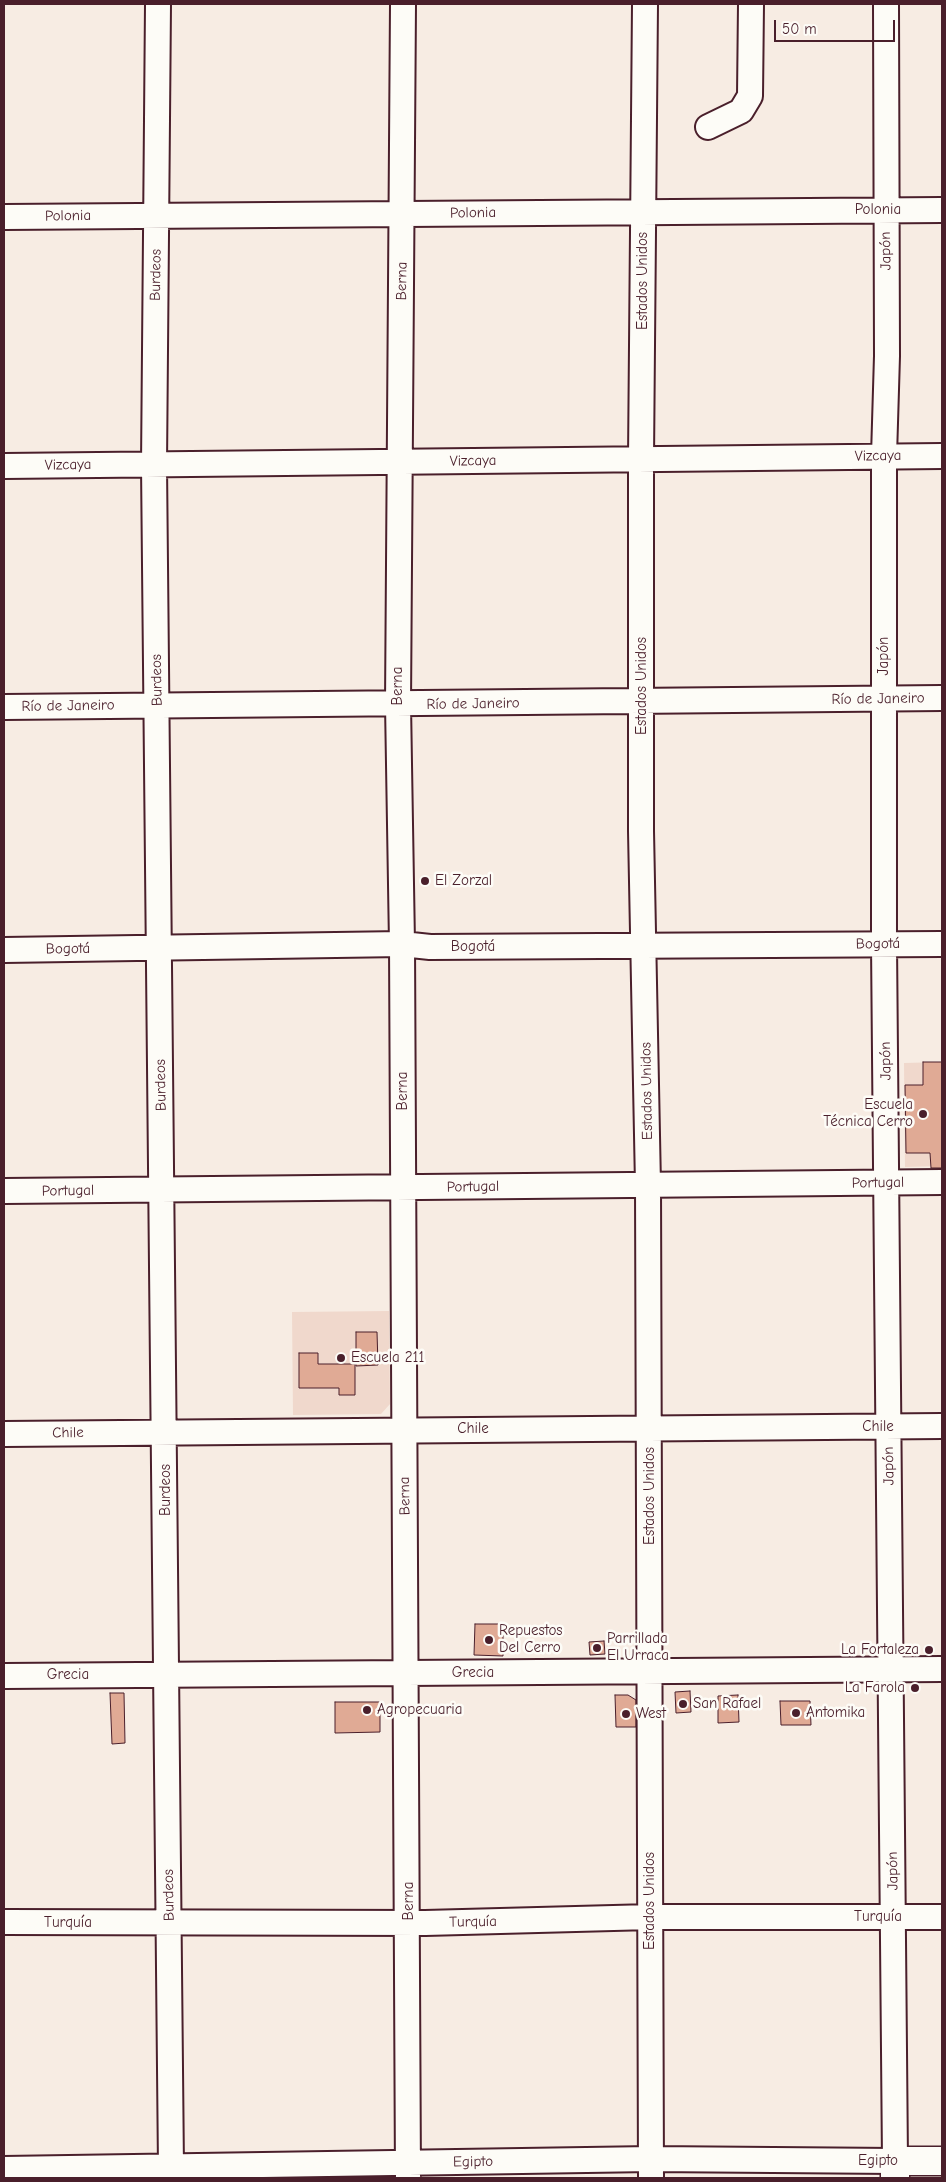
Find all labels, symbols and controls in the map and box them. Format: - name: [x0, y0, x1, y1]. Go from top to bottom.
- scale bar: [776, 10, 897, 42]
- text: 50 m: [782, 20, 817, 38]
- street label: Polonia: [855, 201, 901, 219]
- street label: Polonia: [450, 204, 496, 222]
- street label: Polonia: [45, 207, 91, 225]
- street label: Japón: [877, 231, 895, 271]
- street label: Estados Unidos: [634, 232, 652, 330]
- street label: Burdeos: [147, 249, 165, 301]
- street label: Berna: [393, 261, 411, 301]
- street label: Vizcaya: [854, 447, 902, 465]
- street label: Vizcaya: [449, 452, 497, 470]
- street label: Vizcaya: [44, 456, 92, 474]
- street label: Estados Unidos: [633, 637, 651, 735]
- street label: Japón: [875, 637, 893, 675]
- street label: Burdeos: [148, 654, 166, 706]
- street label: Berna: [389, 667, 407, 705]
- street label: Río de Janeiro: [831, 689, 925, 709]
- street label: Río de Janeiro: [426, 694, 520, 714]
- street label: Río de Janeiro: [21, 696, 115, 716]
- place label: El Zorzal: [435, 872, 492, 890]
- marker: El Zorzal: [419, 875, 431, 887]
- street label: Bogotá: [856, 935, 900, 953]
- street label: Bogotá: [451, 938, 495, 956]
- street label: Bogotá: [46, 940, 90, 958]
- street label: Japón: [877, 1041, 895, 1081]
- street label: Estados Unidos: [637, 1042, 657, 1140]
- street label: Burdeos: [152, 1059, 170, 1111]
- street label: Berna: [394, 1072, 412, 1110]
- place label: Escuela Técnica Cerro: [823, 1096, 913, 1131]
- marker: Escuela Técnica Cerro: [917, 1108, 929, 1120]
- street label: Portugal: [852, 1174, 904, 1192]
- street label: Portugal: [447, 1178, 499, 1196]
- street label: Portugal: [42, 1182, 94, 1200]
- place label: Escuela 211: [351, 1349, 424, 1367]
- marker: Escuela 211: [335, 1352, 347, 1364]
- street label: Chile: [862, 1418, 894, 1436]
- street label: Chile: [457, 1420, 489, 1438]
- street label: Chile: [52, 1424, 84, 1442]
- street label: Japón: [880, 1446, 898, 1486]
- street label: Estados Unidos: [641, 1447, 659, 1545]
- street label: Burdeos: [157, 1464, 175, 1516]
- street label: Berna: [396, 1476, 414, 1516]
- place label: Repuestos Del Cerro: [499, 1622, 563, 1657]
- place label: Parrillada El Urraca: [607, 1630, 669, 1665]
- marker: Repuestos Del Cerro: [483, 1634, 495, 1646]
- place label: La Fortaleza: [841, 1641, 919, 1659]
- marker: Parrillada El Urraca: [591, 1642, 603, 1654]
- marker: La Fortaleza: [923, 1644, 935, 1656]
- street label: Grecia: [452, 1664, 494, 1682]
- street label: Grecia: [47, 1666, 89, 1684]
- place label: La Farola: [845, 1679, 905, 1697]
- marker: La Farola: [909, 1682, 921, 1694]
- place label: San Rafael: [693, 1695, 761, 1713]
- marker: San Rafael: [677, 1698, 689, 1710]
- place label: Agropecuaria: [377, 1701, 463, 1719]
- marker: Agropecuaria: [361, 1704, 373, 1716]
- place label: Antomika: [806, 1704, 865, 1722]
- place label: West: [636, 1705, 666, 1723]
- marker: Antomika: [790, 1707, 802, 1719]
- marker: West: [620, 1708, 632, 1720]
- street label: Japón: [884, 1851, 902, 1891]
- street label: Estados Unidos: [641, 1852, 659, 1950]
- street label: Burdeos: [160, 1869, 178, 1921]
- street label: Berna: [400, 1882, 418, 1920]
- street label: Turquía: [854, 1908, 902, 1926]
- street label: Turquía: [449, 1913, 497, 1931]
- street label: Turquía: [44, 1914, 92, 1932]
- street label: Egipto: [858, 2152, 898, 2170]
- street label: Egipto: [453, 2153, 493, 2171]

